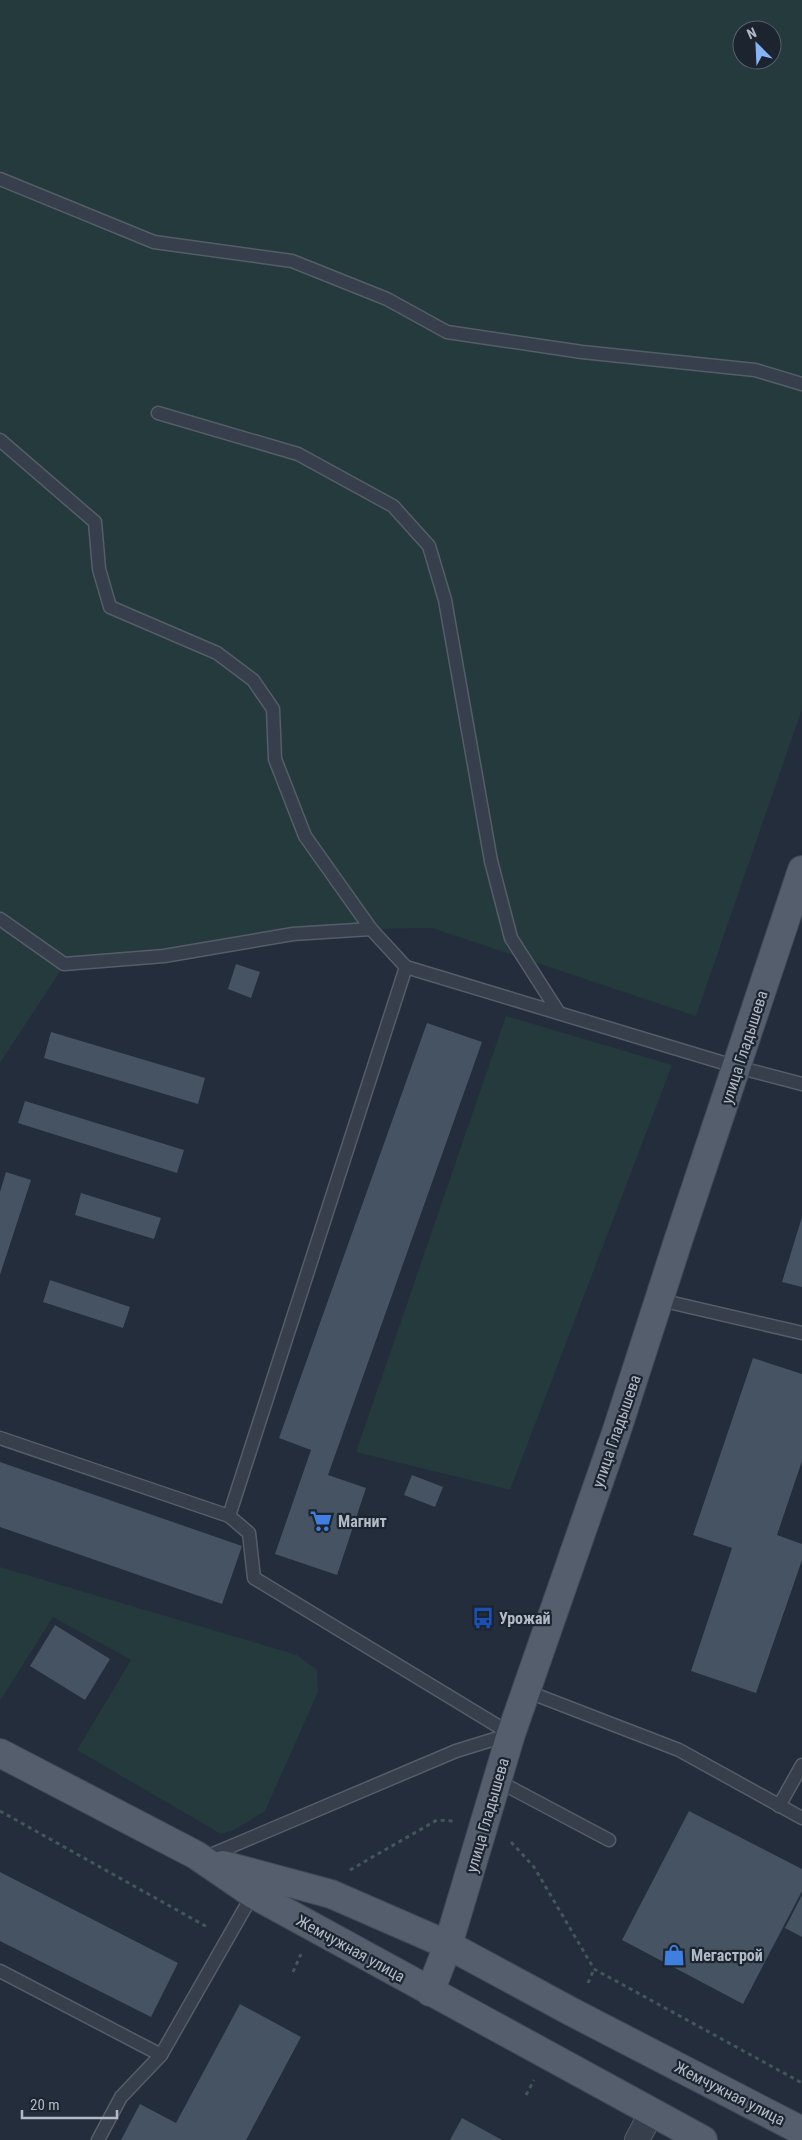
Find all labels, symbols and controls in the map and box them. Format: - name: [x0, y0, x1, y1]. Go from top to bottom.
- north arrow: [732, 20, 782, 70]
- text: N: [745, 24, 759, 42]
- street label: улица Гладышева: [717, 988, 772, 1106]
- street label: улица Гладышева: [588, 1372, 645, 1490]
- supermarket icon: Магнит: [308, 1508, 334, 1534]
- place label: Магнит: [338, 1512, 387, 1531]
- bus stop icon: Урожай: [470, 1605, 496, 1631]
- place label: Урожай: [499, 1609, 550, 1628]
- street label: улица Гладышева: [462, 1756, 513, 1875]
- street label: Жемчужная улица: [293, 1911, 408, 1986]
- shop icon: Мегастрой: [661, 1942, 687, 1968]
- place label: Мегастрой: [691, 1946, 763, 1965]
- street label: Жемчужная улица: [671, 2057, 788, 2129]
- scale bar: [22, 2088, 118, 2120]
- text: 20 m: [30, 2096, 60, 2114]

